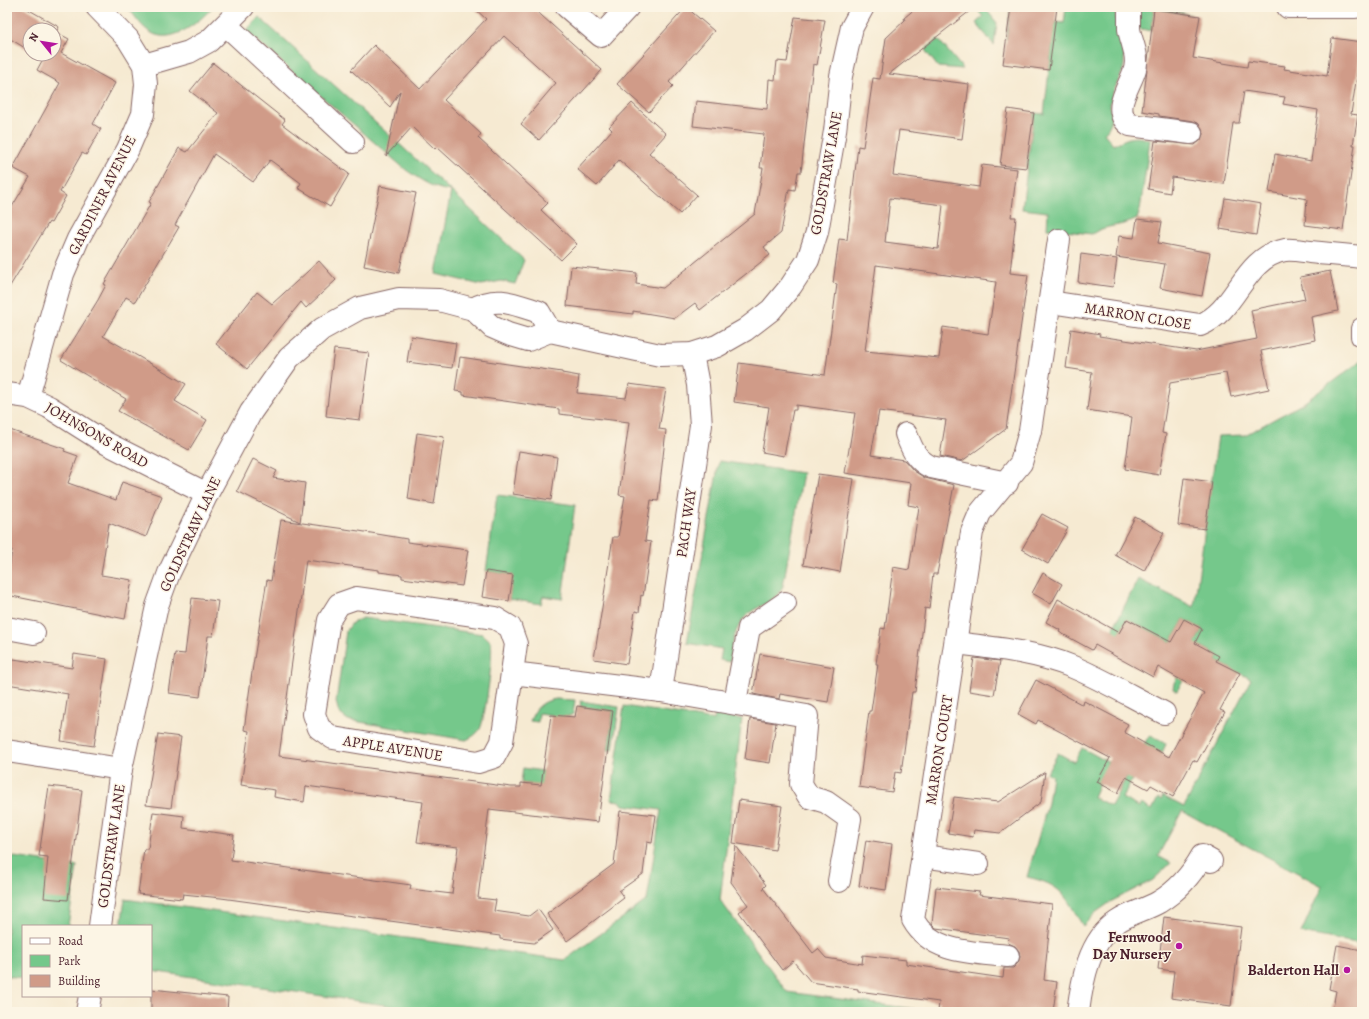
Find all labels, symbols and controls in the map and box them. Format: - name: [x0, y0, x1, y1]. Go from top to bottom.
- north arrow: [22, 22, 62, 62]
- text: N: [25, 30, 42, 44]
- street label: GOLDSTRAW LANE: [805, 110, 847, 236]
- street label: GARDINER AVENUE: [63, 132, 141, 258]
- street label: MARRON CLOSE: [1083, 298, 1193, 334]
- street label: JOHNSONS ROAD: [42, 397, 152, 473]
- street label: GOLDSTRAW LANE: [155, 473, 225, 595]
- street label: PACH WAY: [671, 486, 701, 559]
- street label: MARRON COURT: [920, 693, 958, 806]
- street label: APPLE AVENUE: [341, 730, 444, 766]
- street label: GOLDSTRAW LANE: [92, 783, 130, 909]
- legend: [22, 925, 152, 997]
- place label: Fernwood Day Nursery: [1093, 927, 1172, 964]
- text: Road: [58, 933, 84, 949]
- marker: Fernwood Day Nursery: [1174, 941, 1184, 951]
- text: Park: [58, 953, 81, 969]
- place label: Balderton Hall: [1247, 960, 1339, 980]
- marker: Balderton Hall: [1342, 965, 1352, 975]
- text: Building: [58, 973, 100, 989]

